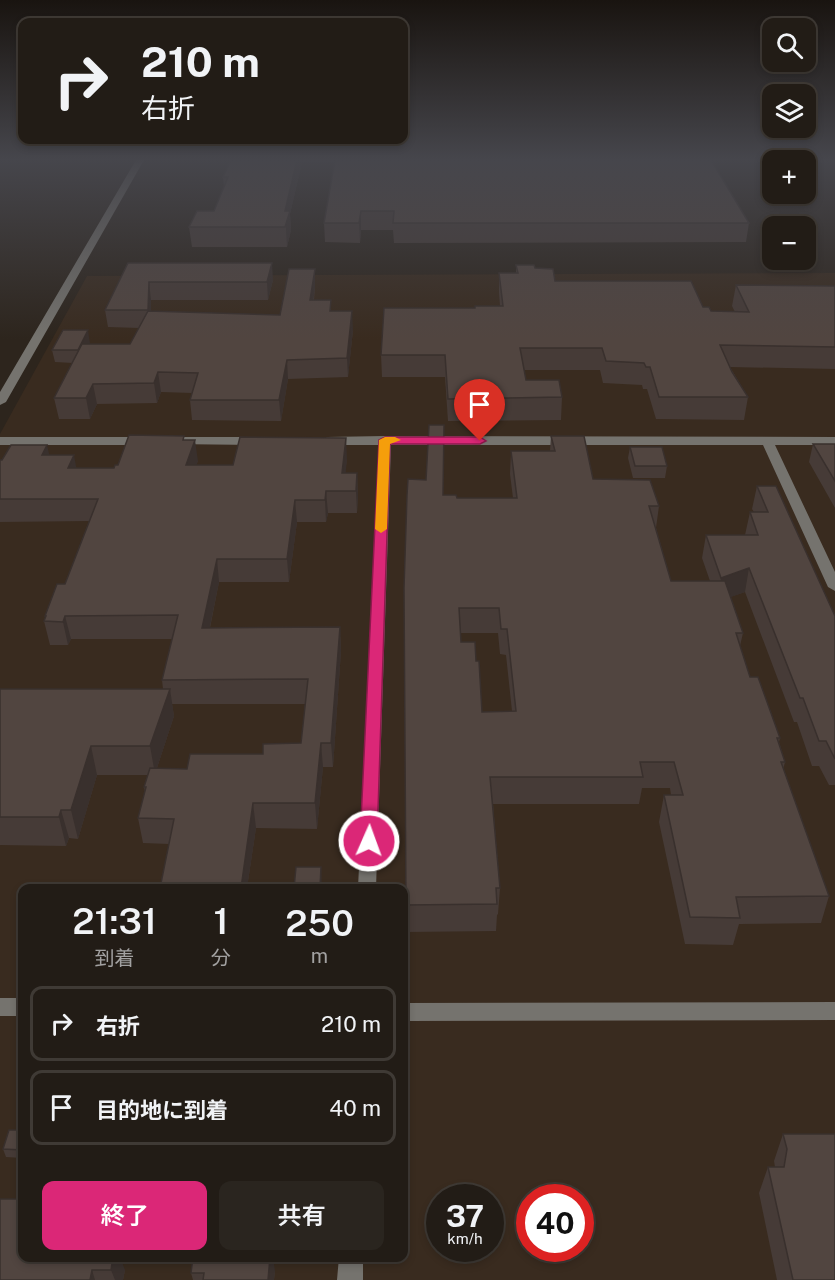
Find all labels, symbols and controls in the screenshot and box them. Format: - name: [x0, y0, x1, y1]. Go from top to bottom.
- map controls: [762, 18, 816, 270]
- button: search: [762, 18, 816, 72]
- text: 210 m: [141, 37, 260, 86]
- icon: right: [42, 42, 120, 120]
- button: layers: [762, 84, 816, 138]
- text: 右折: [141, 92, 195, 124]
- button: +: [762, 150, 816, 204]
- button: −: [762, 216, 816, 270]
- pin: [454, 379, 505, 441]
- icon: arrive: [463, 388, 496, 421]
- position arrow: [337, 809, 401, 873]
- text: 21:31: [72, 900, 157, 942]
- text: 1: [213, 900, 229, 942]
- text: 250: [285, 902, 354, 944]
- text: m: [311, 944, 328, 968]
- text: 到着: [95, 946, 135, 970]
- text: 分: [211, 946, 231, 970]
- icon: right: [45, 1007, 78, 1040]
- text: 210 m: [321, 1011, 381, 1037]
- text: 右折: [96, 1013, 140, 1039]
- icon: arrive: [45, 1091, 78, 1124]
- text: 40 m: [329, 1095, 381, 1121]
- text: 目的地に到着: [96, 1097, 228, 1123]
- button: 終了: [42, 1181, 207, 1250]
- button: 共有: [219, 1181, 384, 1250]
- speed limit sign: 40: [516, 1184, 594, 1262]
- text: 37: [446, 1198, 484, 1234]
- text: km/h: [447, 1230, 483, 1247]

